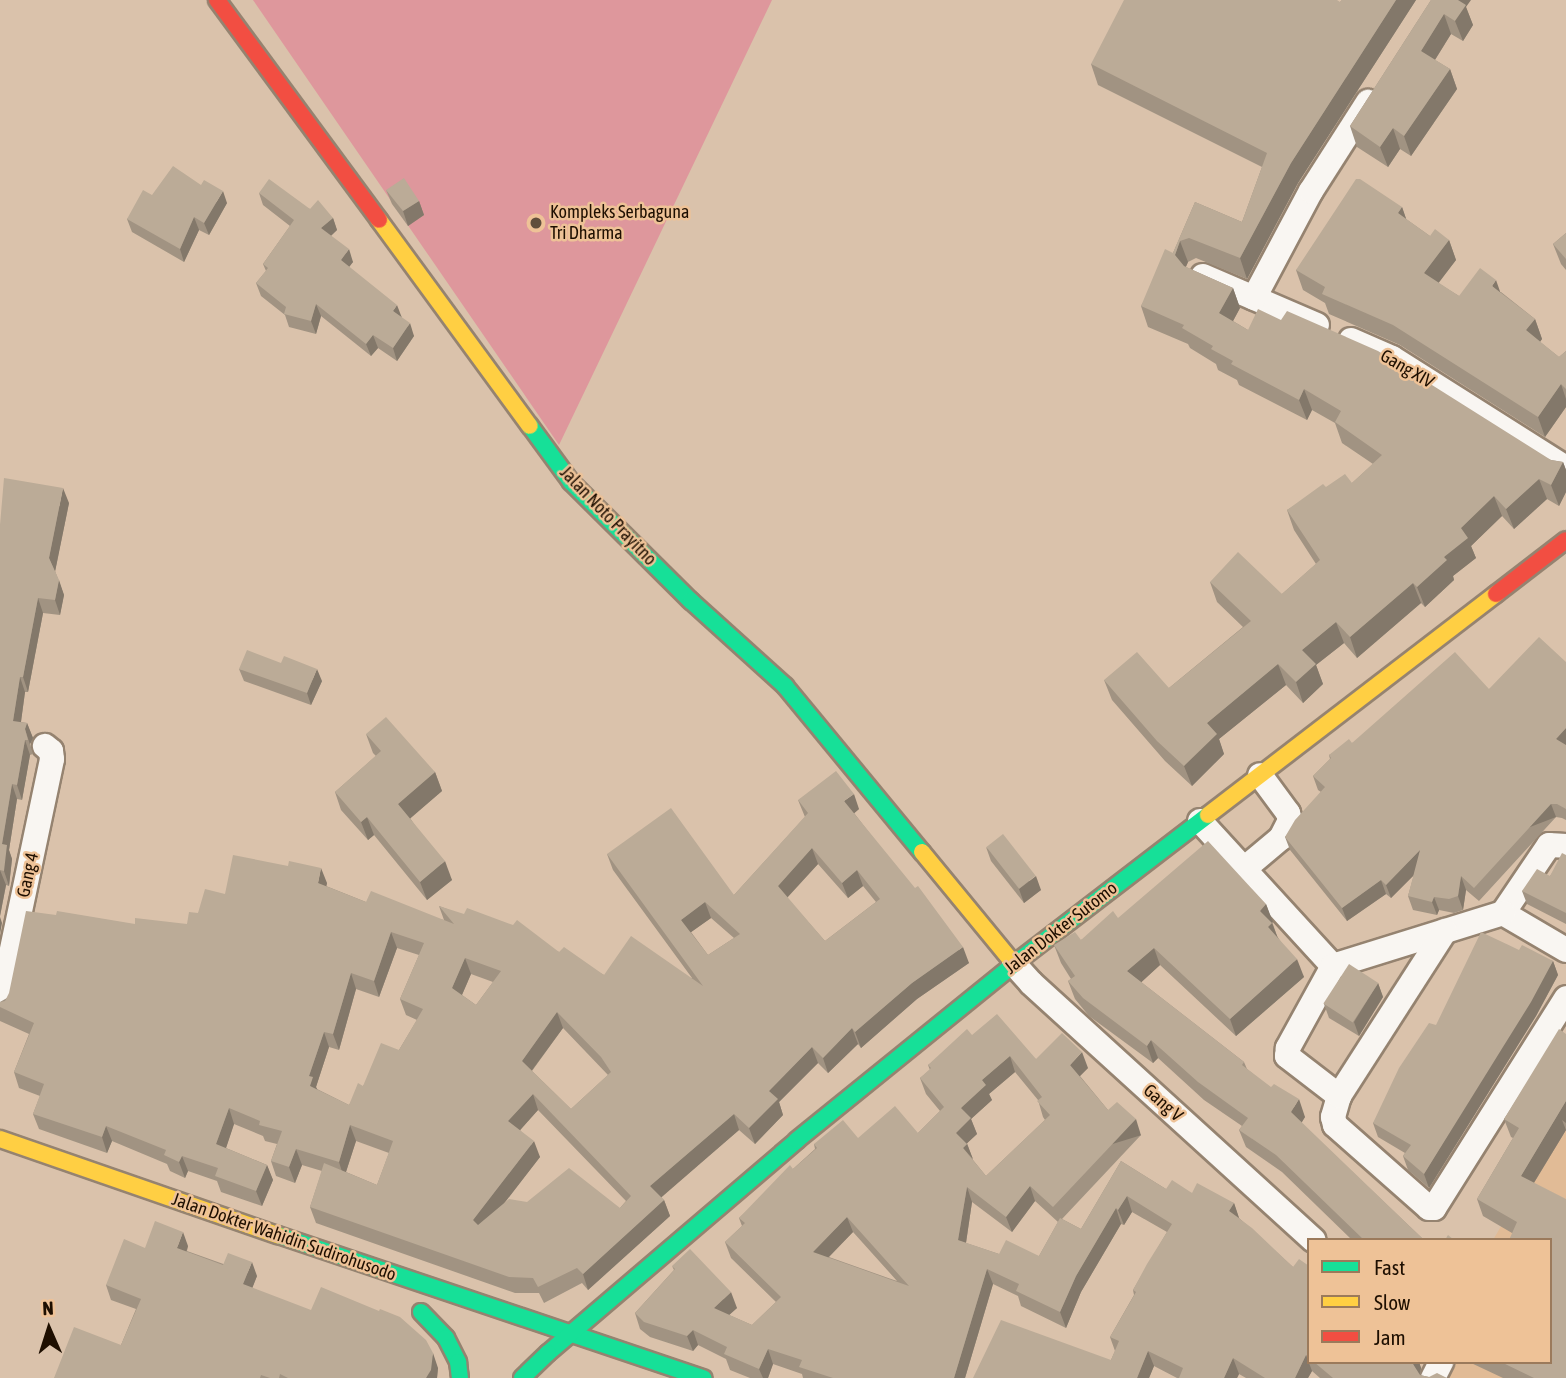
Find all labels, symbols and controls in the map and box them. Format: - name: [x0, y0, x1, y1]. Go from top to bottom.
- place label: Kompleks Serbaguna Tri Dharma: [550, 202, 689, 244]
- marker: Kompleks Serbaguna Tri Dharma: [528, 215, 544, 231]
- street label: Gang XIV: [1376, 345, 1438, 393]
- street label: Jalan Noto Prayitno: [555, 462, 661, 570]
- street label: Gang 4: [13, 851, 43, 899]
- street label: Jalan Dokter Sutomo: [1000, 877, 1122, 979]
- street label: Gang V: [1139, 1080, 1187, 1126]
- street label: Jalan Dokter Wahidin Sudirohusodo: [169, 1188, 399, 1286]
- legend: [1307, 1238, 1552, 1364]
- text: Fast: [1374, 1255, 1405, 1279]
- text: Slow: [1374, 1290, 1410, 1314]
- north arrow: [14, 1294, 84, 1364]
- text: N: [42, 1297, 54, 1319]
- text: Jam: [1374, 1325, 1406, 1349]

